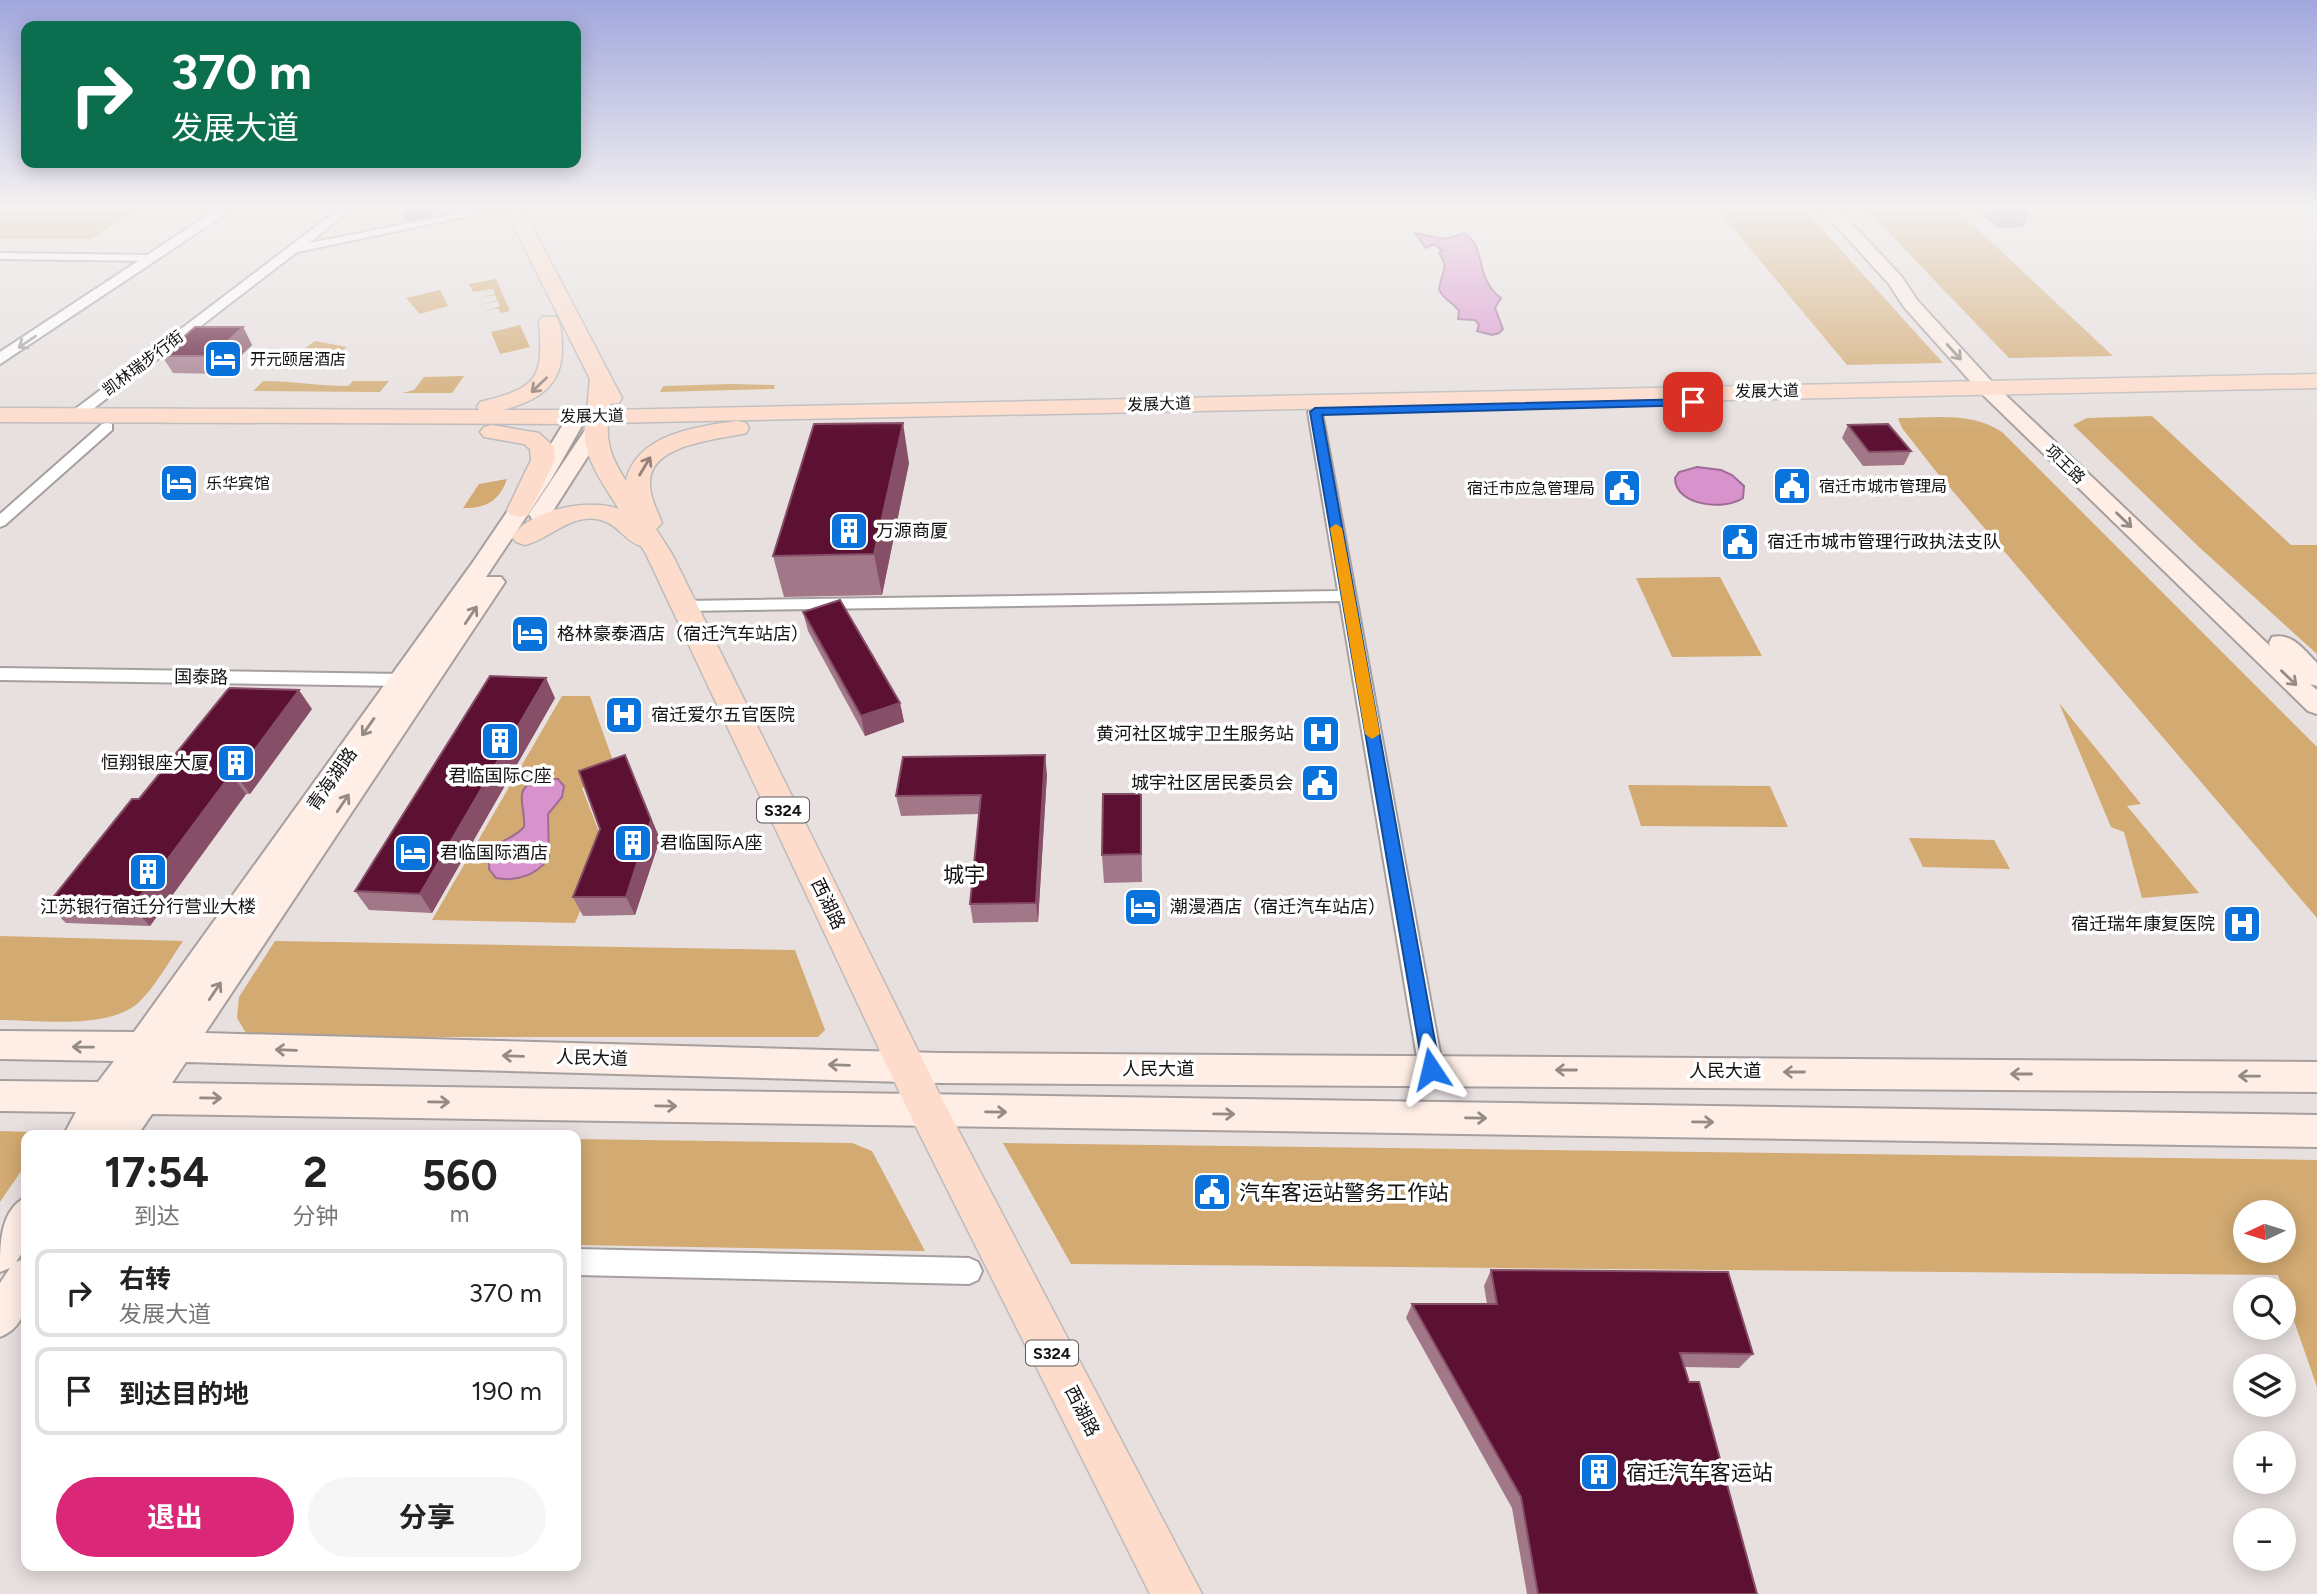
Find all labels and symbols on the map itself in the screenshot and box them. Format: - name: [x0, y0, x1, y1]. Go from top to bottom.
- street label: 凯林瑞步行街: [99, 327, 187, 399]
- one-way arrow: [18, 334, 37, 349]
- hotel icon: 开元颐居酒店: [202, 338, 244, 380]
- one-way arrow: [1946, 343, 1962, 361]
- place label: 开元颐居酒店: [250, 350, 346, 369]
- pin: [1663, 372, 1723, 432]
- one-way arrow: [531, 376, 548, 393]
- street label: 发展大道: [1735, 381, 1799, 401]
- street label: 发展大道: [1127, 393, 1191, 415]
- street label: 发展大道: [560, 406, 624, 426]
- street label: 项王路: [2041, 440, 2089, 488]
- one-way arrow: [638, 457, 652, 477]
- hotel icon: 乐华宾馆: [158, 462, 200, 504]
- public building icon: 宿迁市城市管理局: [1771, 465, 1813, 507]
- public building icon: 宿迁市应急管理局: [1601, 467, 1643, 509]
- place label: 乐华宾馆: [206, 474, 270, 493]
- place label: 宿迁市城市管理局: [1819, 477, 1947, 496]
- place label: 宿迁市应急管理局: [1467, 479, 1595, 498]
- building icon: 万源商厦: [828, 510, 870, 552]
- one-way arrow: [2115, 512, 2132, 529]
- place label: 万源商厦: [876, 520, 948, 542]
- public building icon: 宿迁市城市管理行政执法支队: [1719, 521, 1761, 563]
- place label: 宿迁市城市管理行政执法支队: [1767, 531, 2001, 553]
- one-way arrow: [464, 606, 478, 625]
- hotel icon: 格林豪泰酒店（宿迁汽车站店）: [509, 613, 551, 655]
- place label: 格林豪泰酒店（宿迁汽车站店）: [557, 623, 809, 645]
- street label: 国泰路: [174, 666, 228, 688]
- one-way arrow: [2280, 669, 2297, 686]
- hospital icon: 宿迁爱尔五官医院: [603, 694, 645, 736]
- place label: 宿迁爱尔五官医院: [651, 704, 795, 726]
- hospital icon: 黄河社区城宇卫生服务站: [1300, 713, 1342, 755]
- one-way arrow: [361, 717, 375, 736]
- building icon: 君临国际C座: [479, 720, 521, 762]
- place label: 黄河社区城宇卫生服务站: [1096, 723, 1294, 745]
- building icon: 恒翔银座大厦: [215, 742, 257, 784]
- street label: 青海湖路: [302, 743, 362, 815]
- place label: 恒翔银座大厦: [101, 752, 209, 774]
- public building icon: 城宇社区居民委员会: [1299, 762, 1341, 804]
- place label: 君临国际C座: [449, 765, 551, 787]
- place label: 城宇社区居民委员会: [1131, 772, 1293, 794]
- one-way arrow: [336, 794, 350, 813]
- road number: S324: [757, 797, 809, 822]
- building icon: 君临国际A座: [612, 822, 654, 864]
- hotel icon: 君临国际酒店: [392, 832, 434, 874]
- place label: 君临国际A座: [660, 832, 762, 854]
- place label: 君临国际酒店: [440, 842, 548, 864]
- building icon: 江苏银行宿迁分行营业大楼: [127, 851, 169, 893]
- district label: 城宇: [943, 862, 985, 887]
- street label: 西湖路: [806, 875, 850, 933]
- hotel icon: 潮漫酒店（宿迁汽车站店）: [1122, 886, 1164, 928]
- place label: 江苏银行宿迁分行营业大楼: [40, 896, 256, 918]
- place label: 潮漫酒店（宿迁汽车站店）: [1170, 896, 1386, 918]
- hospital icon: 宿迁瑞年康复医院: [2221, 903, 2263, 945]
- place label: 宿迁瑞年康复医院: [2071, 913, 2215, 935]
- one-way arrow: [208, 982, 222, 1001]
- position arrow: [1394, 1032, 1468, 1106]
- one-way arrow: [72, 1040, 95, 1053]
- one-way arrow: [274, 1043, 297, 1057]
- street label: 人民大道: [556, 1046, 628, 1070]
- one-way arrow: [502, 1050, 525, 1063]
- one-way arrow: [827, 1058, 850, 1072]
- street label: 人民大道: [1122, 1058, 1194, 1080]
- street label: 人民大道: [1689, 1060, 1761, 1082]
- one-way arrow: [1555, 1063, 1578, 1077]
- one-way arrow: [1783, 1065, 1806, 1079]
- one-way arrow: [2010, 1067, 2033, 1081]
- one-way arrow: [2238, 1069, 2261, 1083]
- one-way arrow: [200, 1091, 223, 1104]
- one-way arrow: [427, 1095, 450, 1109]
- one-way arrow: [654, 1099, 677, 1113]
- one-way arrow: [985, 1105, 1008, 1119]
- one-way arrow: [1212, 1107, 1235, 1121]
- one-way arrow: [1464, 1111, 1487, 1125]
- one-way arrow: [1691, 1115, 1714, 1129]
- public building icon: 汽车客运站警务工作站: [1191, 1171, 1233, 1213]
- place label: 汽车客运站警务工作站: [1239, 1180, 1449, 1205]
- north arrow: [2233, 1200, 2296, 1264]
- road number: S324: [1026, 1340, 1078, 1366]
- street label: 西湖路: [1060, 1382, 1104, 1440]
- building icon: 宿迁汽车客运站: [1578, 1451, 1620, 1493]
- place label: 宿迁汽车客运站: [1626, 1460, 1773, 1485]

